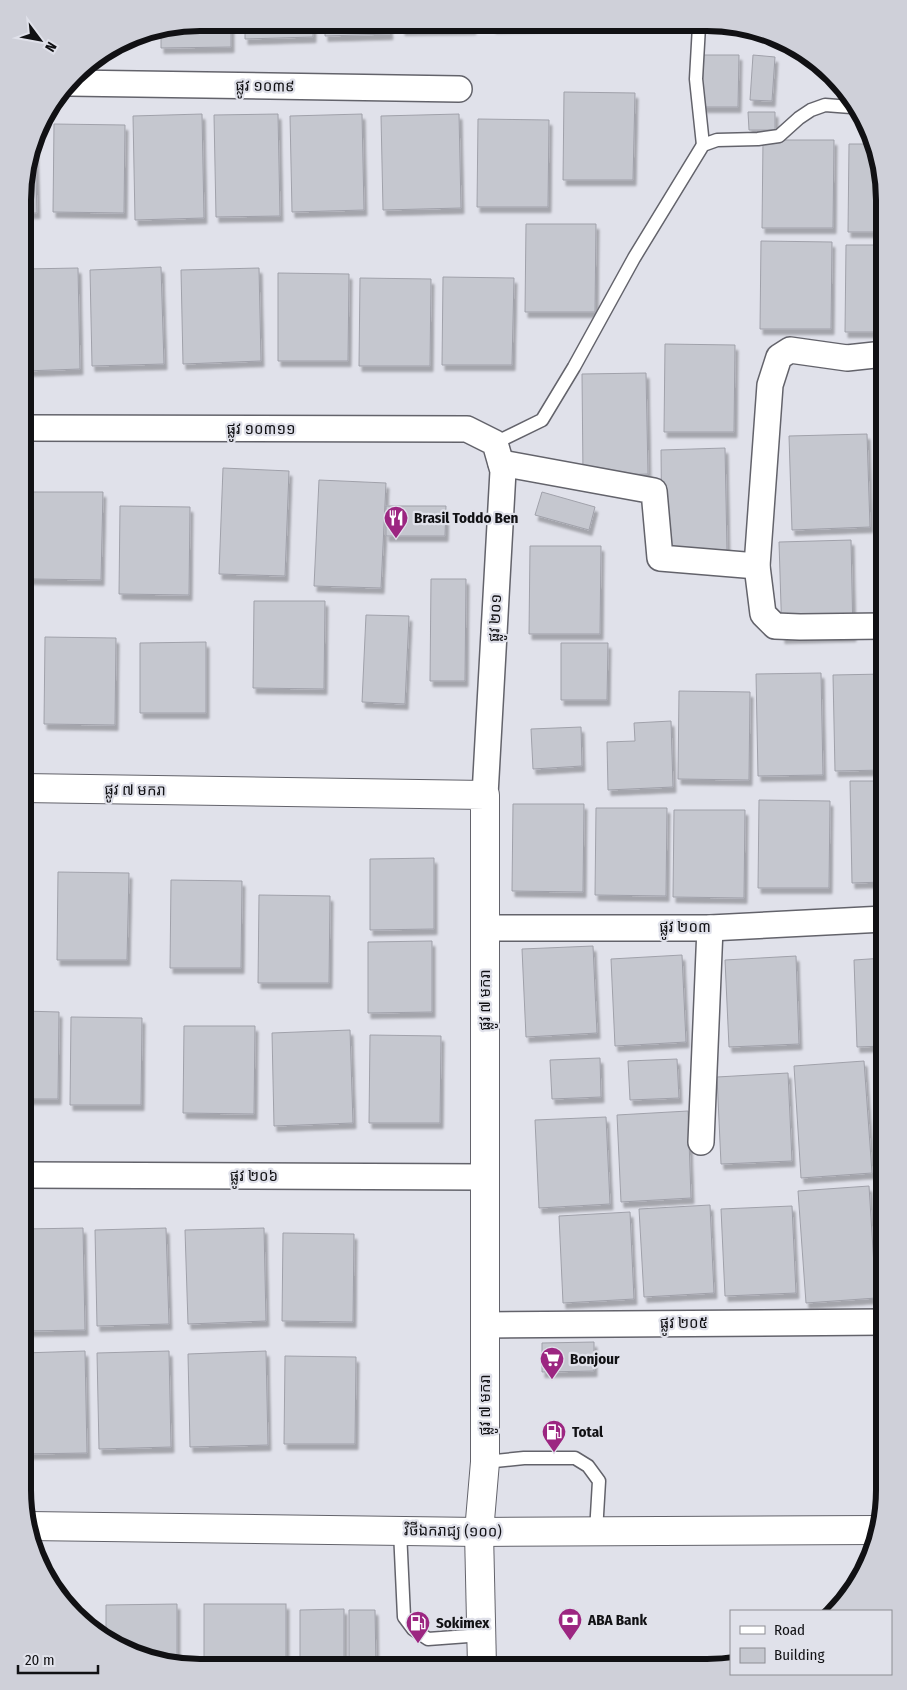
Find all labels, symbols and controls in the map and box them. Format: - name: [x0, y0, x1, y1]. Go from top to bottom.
- north arrow: [15, 15, 65, 65]
- text: N: [41, 39, 60, 55]
- street label: ផ្លូវ ១០៣៩: [235, 76, 295, 100]
- street label: ផ្លូវ ១០៣១១: [227, 420, 295, 442]
- restaurant icon: Brasil Toddo Ben: [383, 505, 409, 539]
- place label: Brasil Toddo Ben: [414, 509, 518, 527]
- street label: ផ្លូវ ២០១: [485, 593, 510, 643]
- street label: ផ្លូវ ៧ មករា: [104, 780, 166, 804]
- street label: ផ្លូវ ២០៣: [659, 918, 711, 940]
- street label: ផ្លូវ ៧ មករា: [476, 969, 498, 1031]
- street label: ផ្លូវ ២០៦: [230, 1167, 278, 1189]
- street label: ផ្លូវ ២០៥: [660, 1314, 708, 1336]
- supermarket icon: Bonjour: [539, 1346, 565, 1380]
- place label: Bonjour: [570, 1350, 620, 1368]
- street label: ផ្លូវ ៧ មករា: [476, 1374, 498, 1436]
- fuel station icon: Total: [541, 1419, 567, 1453]
- place label: Total: [572, 1423, 604, 1441]
- street label: វិថីឯករាជ្យ (១០០): [404, 1521, 502, 1541]
- bank icon: ABA Bank: [557, 1607, 583, 1641]
- fuel station icon: Sokimex: [405, 1610, 431, 1644]
- legend: [730, 1610, 892, 1675]
- place label: ABA Bank: [587, 1611, 647, 1629]
- place label: Sokimex: [436, 1614, 490, 1632]
- text: Road: [774, 1621, 805, 1639]
- scale bar: [18, 1642, 98, 1674]
- text: Building: [774, 1646, 825, 1664]
- text: 20 m: [25, 1651, 55, 1669]

